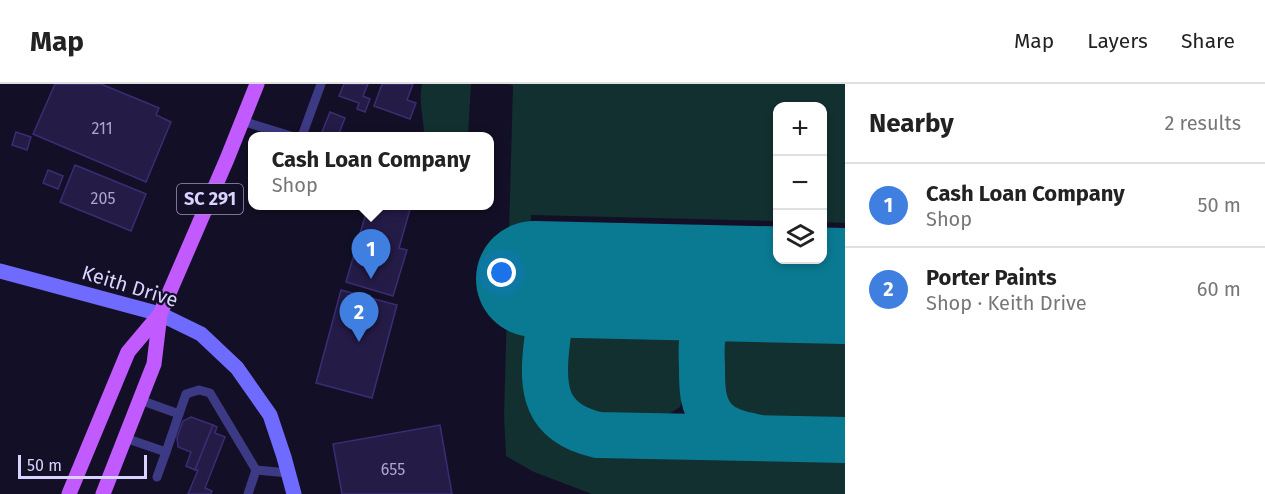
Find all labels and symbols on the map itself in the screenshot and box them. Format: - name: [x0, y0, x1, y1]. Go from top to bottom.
- house number: 211: [91, 119, 113, 138]
- road number: SC 291: [177, 184, 243, 214]
- house number: 205: [91, 189, 115, 208]
- pin: 1: [352, 230, 391, 279]
- your location: [487, 258, 516, 287]
- street label: Keith Drive: [79, 260, 181, 312]
- pin: 2: [340, 292, 378, 342]
- scale bar: [18, 452, 147, 480]
- house number: 655: [381, 460, 405, 479]

